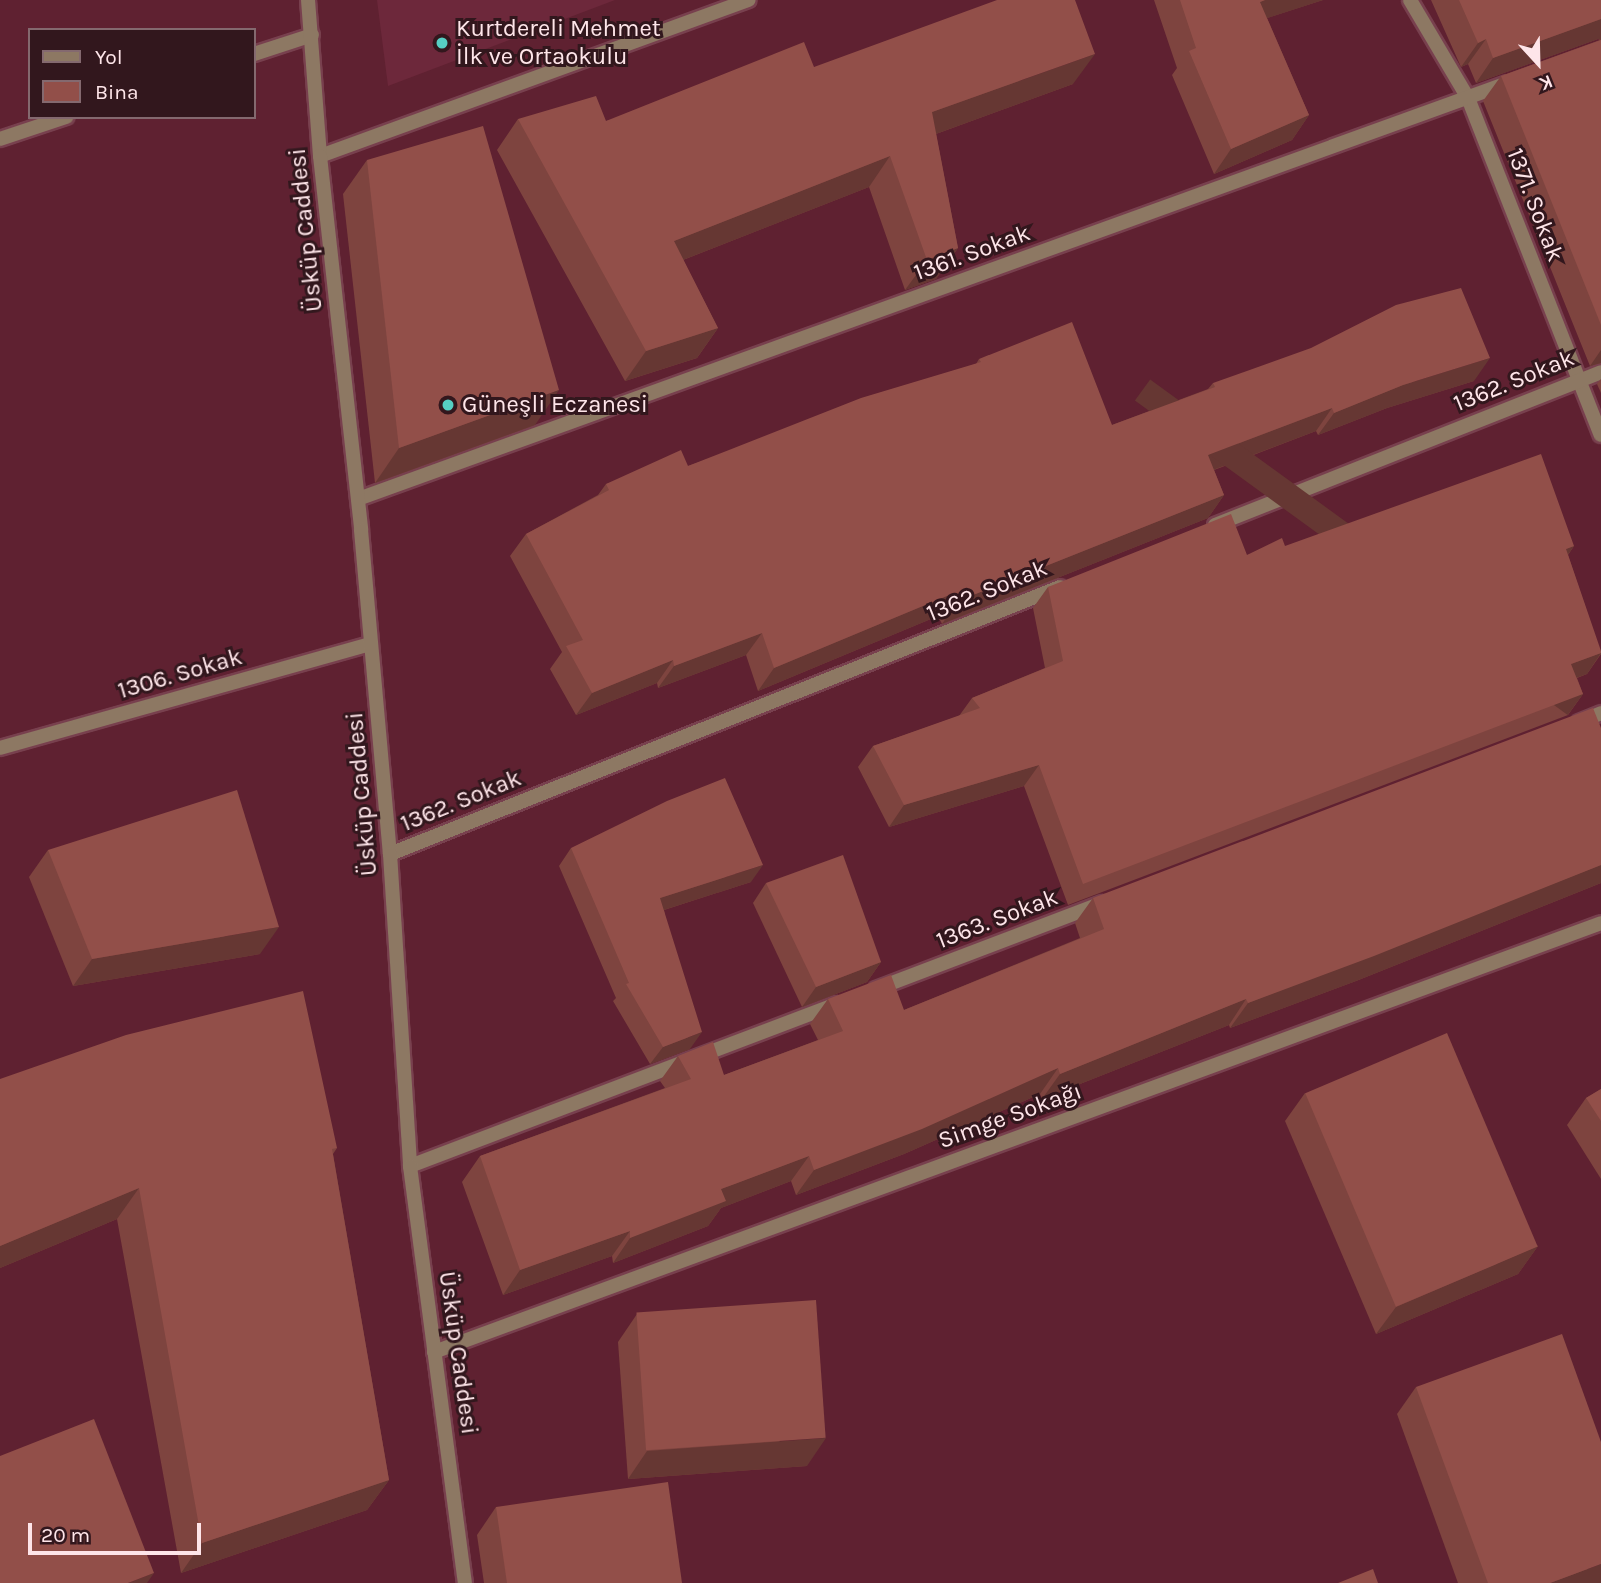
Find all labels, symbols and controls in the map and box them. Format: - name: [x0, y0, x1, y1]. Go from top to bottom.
- place label: Kurtdereli Mehmet İlk ve Ortaokulu: [456, 15, 661, 71]
- legend: [28, 28, 256, 119]
- north arrow: [1503, 28, 1573, 98]
- marker: Kurtdereli Mehmet İlk ve Ortaokulu: [434, 35, 450, 51]
- text: Yol: [95, 45, 123, 69]
- text: K: [1536, 70, 1556, 95]
- text: Bina: [95, 80, 139, 104]
- street label: 1371. Sokak: [1500, 144, 1570, 266]
- street label: Üsküp Caddesi: [283, 147, 329, 313]
- street label: 1361. Sokak: [910, 219, 1034, 287]
- street label: 1362. Sokak: [1449, 344, 1579, 418]
- place label: Güneşli Eczanesi: [462, 391, 648, 419]
- marker: Güneşli Eczanesi: [440, 397, 456, 413]
- street label: 1362. Sokak: [922, 554, 1052, 628]
- street label: 1306. Sokak: [115, 643, 245, 705]
- street label: Üsküp Caddesi: [340, 711, 384, 877]
- street label: 1362. Sokak: [396, 764, 526, 838]
- street label: 1363. Sokak: [932, 883, 1062, 955]
- street label: Simge Sokağı: [934, 1077, 1086, 1155]
- street label: Üsküp Caddesi: [432, 1270, 484, 1436]
- scale bar: [32, 1510, 205, 1554]
- text: 20 m: [41, 1523, 90, 1547]

